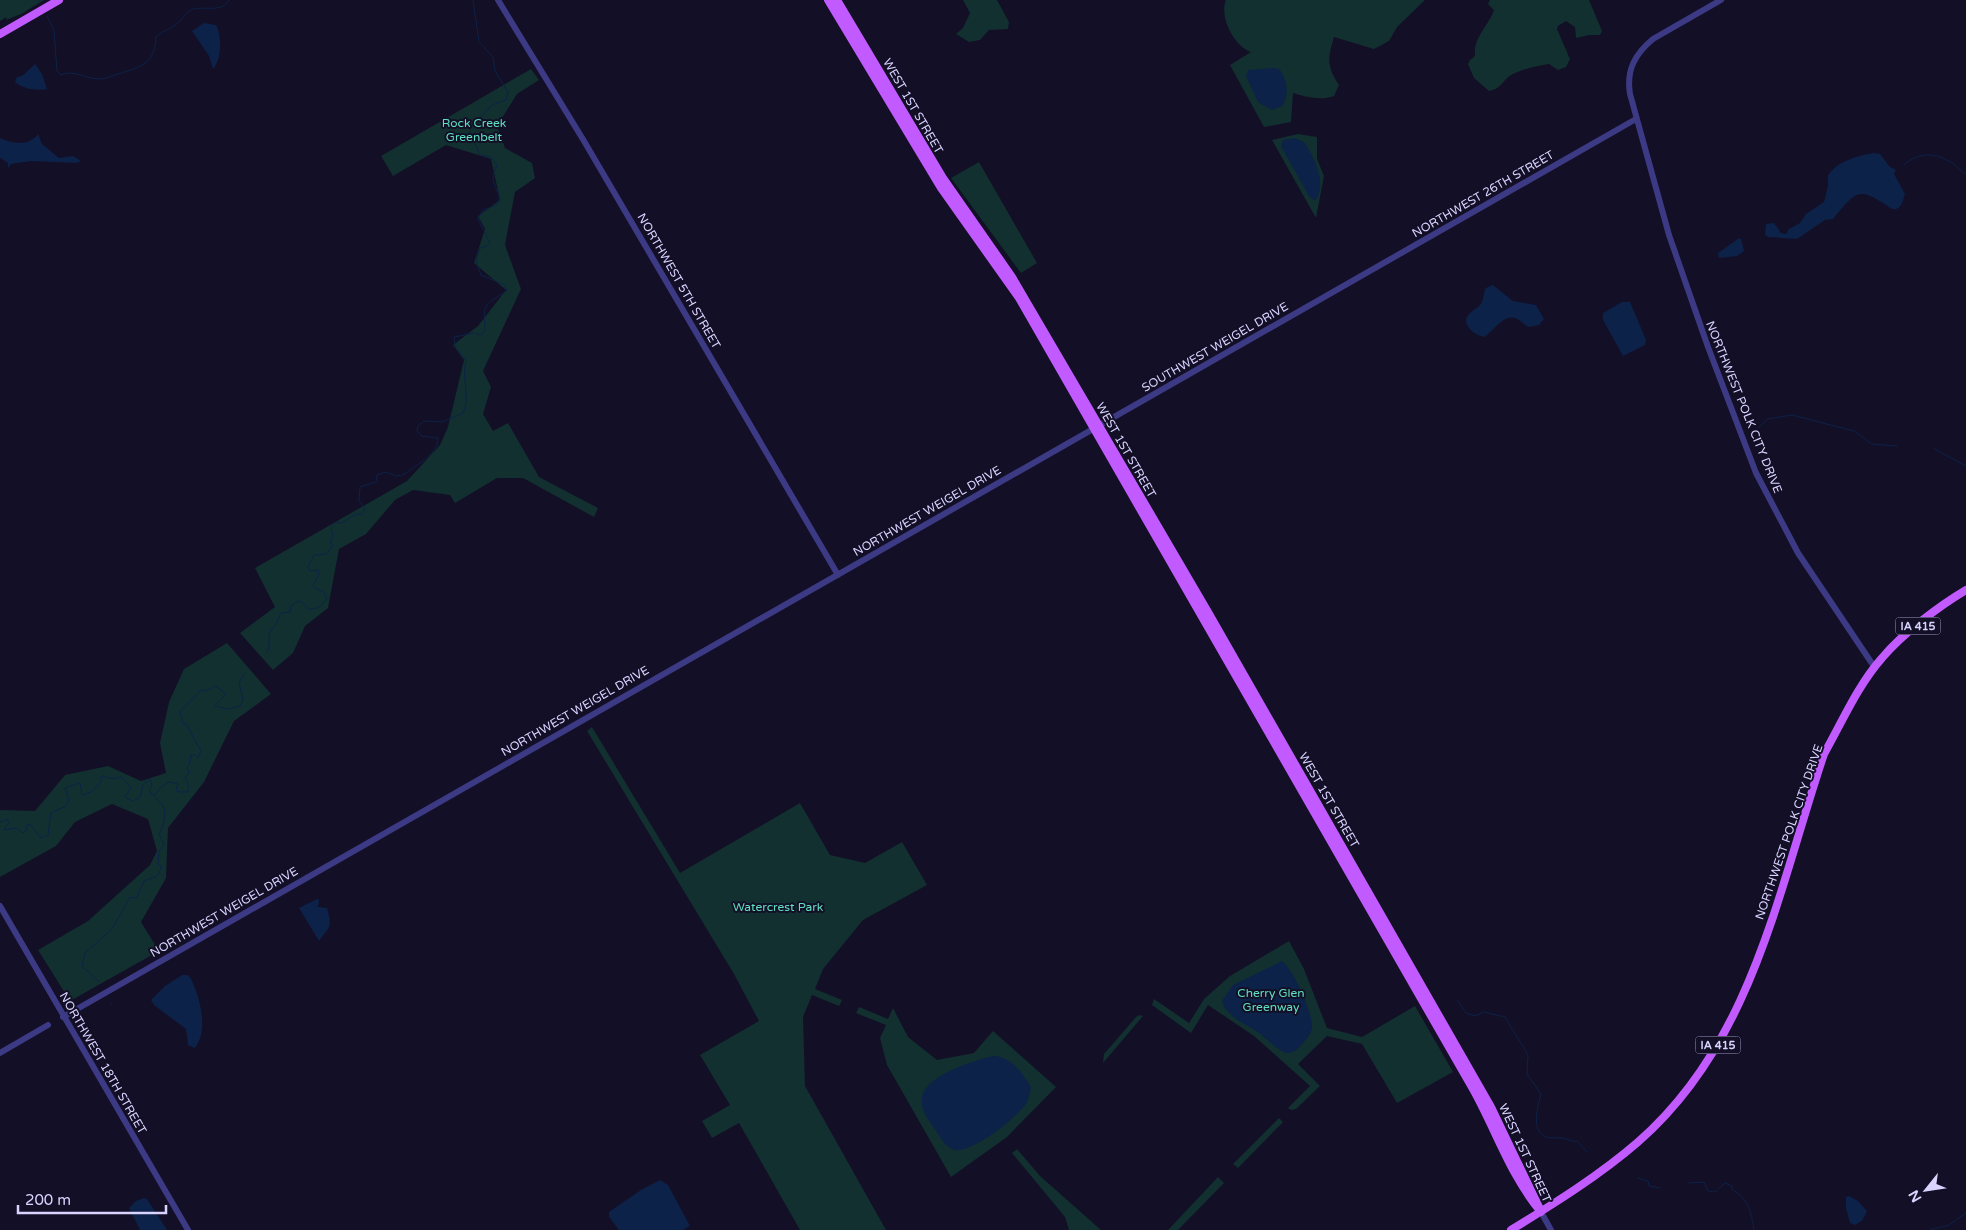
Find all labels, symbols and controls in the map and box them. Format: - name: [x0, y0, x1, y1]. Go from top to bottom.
- street label: WEST 1ST STREET: [880, 56, 946, 157]
- park label: Rock Creek Greenbelt: [442, 116, 507, 144]
- street label: NORTHWEST 26TH STREET: [1410, 147, 1557, 240]
- street label: NORTHWEST 5TH STREET: [634, 211, 724, 352]
- street label: SOUTHWEST WEIGEL DRIVE: [1139, 299, 1291, 395]
- street label: NORTHWEST POLK CITY DRIVE: [1703, 319, 1785, 496]
- street label: WEST 1ST STREET: [1093, 400, 1159, 501]
- street label: NORTHWEST WEIGEL DRIVE: [851, 463, 1004, 559]
- road number: IA 415: [1896, 618, 1940, 634]
- street label: NORTHWEST WEIGEL DRIVE: [499, 663, 652, 759]
- street label: NORTHWEST POLK CITY DRIVE: [1752, 742, 1826, 922]
- street label: WEST 1ST STREET: [1296, 750, 1362, 851]
- street label: NORTHWEST WEIGEL DRIVE: [148, 864, 301, 960]
- park label: Watercrest Park: [733, 900, 824, 914]
- park label: Cherry Glen Greenway: [1237, 986, 1305, 1014]
- street label: NORTHWEST 18TH STREET: [57, 990, 150, 1137]
- road number: IA 415: [1696, 1036, 1740, 1054]
- street label: WEST 1ST STREET: [1496, 1101, 1554, 1205]
- north arrow: [1901, 1165, 1951, 1215]
- scale bar: [18, 1182, 165, 1214]
- text: N: [1905, 1187, 1925, 1205]
- text: 200 m: [25, 1191, 71, 1209]

